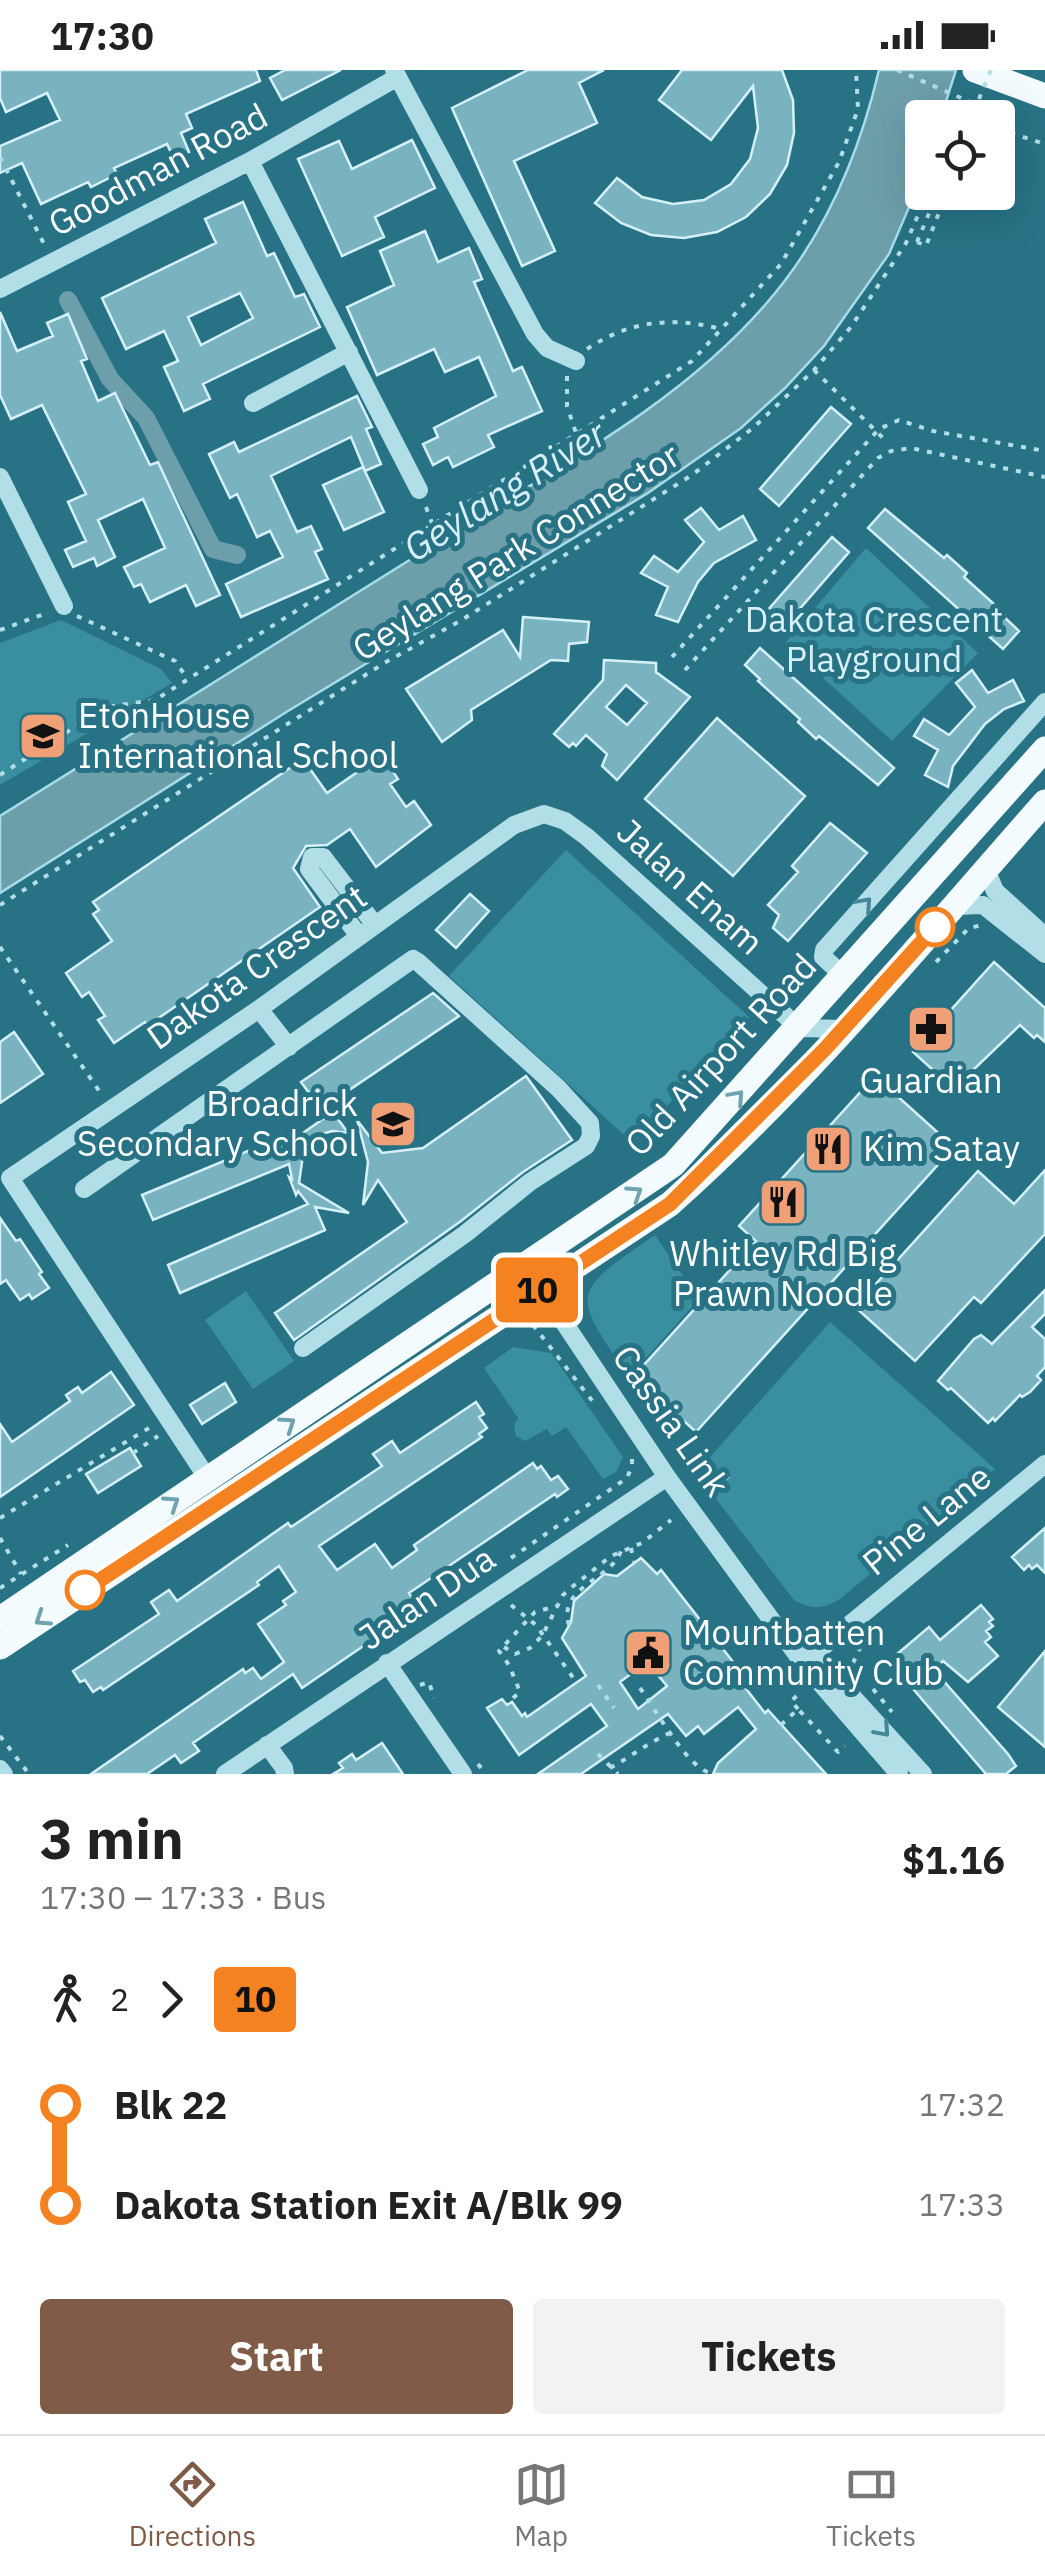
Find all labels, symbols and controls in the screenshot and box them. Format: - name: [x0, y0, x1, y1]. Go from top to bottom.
- text: 17:30: [50, 11, 154, 60]
- street label: Goodman Road: [40, 92, 275, 246]
- map controls: [905, 100, 1015, 210]
- button: locate: [905, 100, 1015, 210]
- water label: Geylang River: [394, 407, 616, 571]
- street label: Geylang Park Connector: [343, 432, 688, 671]
- park label: Dakota Crescent Playground: [745, 596, 1003, 682]
- place label: EtonHouse International School: [78, 692, 398, 778]
- school or university icon: EtonHouse International School: [17, 710, 69, 762]
- street label: Jalan Enam: [607, 808, 774, 964]
- street label: Dakota Crescent: [137, 873, 375, 1059]
- one-way arrow: [854, 897, 872, 916]
- unlabelled marker: [916, 908, 954, 946]
- street label: Old Airport Road: [615, 943, 826, 1165]
- pharmacy icon: Guardian: [905, 1003, 957, 1055]
- place label: Guardian: [859, 1057, 1003, 1103]
- place label: Broadrick Secondary School: [77, 1080, 358, 1166]
- one-way arrow: [725, 1090, 743, 1109]
- school or university icon: Broadrick Secondary School: [367, 1098, 419, 1150]
- restaurant icon: Kim Satay: [802, 1123, 854, 1175]
- place label: Kim Satay: [863, 1125, 1020, 1171]
- restaurant icon: Whitley Rd Big Prawn Noodle: [757, 1176, 809, 1228]
- one-way arrow: [625, 1186, 643, 1205]
- place label: Whitley Rd Big Prawn Noodle: [670, 1230, 897, 1316]
- line badge: 10: [492, 1258, 582, 1322]
- text: 10: [516, 1267, 558, 1313]
- street label: Cassia Link: [603, 1336, 741, 1505]
- one-way arrow: [277, 1418, 296, 1436]
- street label: Pine Lane: [853, 1453, 1000, 1585]
- one-way arrow: [161, 1496, 179, 1515]
- street label: Jalan Dua: [349, 1535, 504, 1660]
- unlabelled marker: [66, 1571, 104, 1609]
- one-way arrow: [34, 1607, 53, 1625]
- place label: Mountbatten Community Club: [683, 1609, 943, 1695]
- public building icon: Mountbatten Community Club: [622, 1627, 674, 1679]
- one-way arrow: [871, 1718, 889, 1737]
- text: 3 min: [40, 1803, 184, 1874]
- text: $1.16: [902, 1835, 1005, 1884]
- text: 17:30 – 17:33 · Bus: [40, 1876, 326, 1918]
- icon: walk: [40, 1972, 95, 2027]
- icon: forward: [144, 1972, 199, 2027]
- text: 10: [234, 1976, 276, 2022]
- text: 2: [110, 1978, 129, 2020]
- text: Blk 22: [114, 2080, 227, 2129]
- text: 17:32: [919, 2083, 1005, 2125]
- text: Dakota Station Exit A/Blk 99: [114, 2180, 623, 2229]
- text: 17:33: [919, 2183, 1005, 2225]
- button: Start: [40, 2299, 513, 2414]
- button: Tickets: [533, 2299, 1005, 2414]
- tab: Directions: [129, 2457, 256, 2554]
- tab: Map: [514, 2457, 569, 2554]
- tab: Tickets: [826, 2457, 916, 2554]

